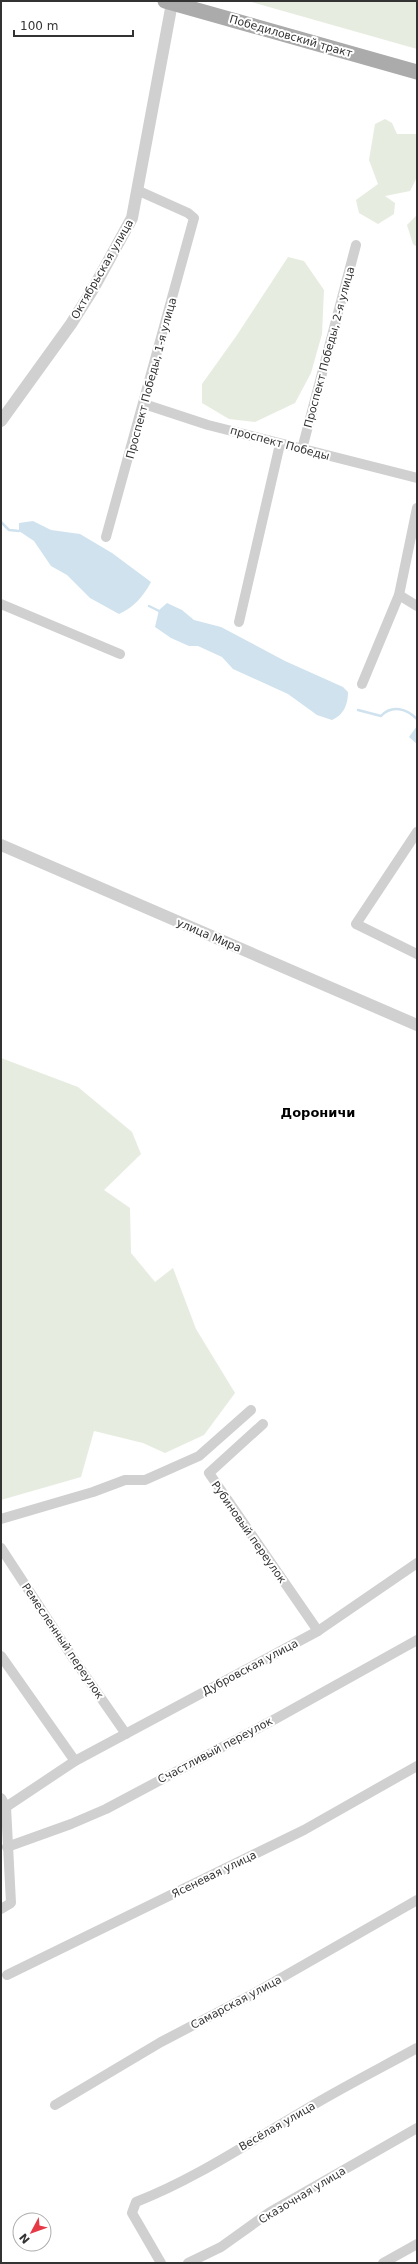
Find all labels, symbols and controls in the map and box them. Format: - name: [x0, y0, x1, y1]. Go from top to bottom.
- scale bar: [14, 12, 133, 38]
- street label: Победиловский тракт: [228, 13, 354, 60]
- text: 100 m: [20, 19, 58, 33]
- street label: Октябрьская улица: [69, 217, 136, 321]
- street label: Проспект Победы, 2-я улица: [302, 265, 357, 429]
- street label: Проспект Победы, 1-я улица: [124, 296, 179, 460]
- street label: проспект Победы: [229, 424, 331, 463]
- street label: улица Мира: [175, 916, 243, 955]
- district label: Дороничи: [281, 1105, 355, 1120]
- street label: Рубиновый переулок: [208, 1479, 289, 1586]
- street label: Ремесленный переулок: [19, 1581, 106, 1702]
- street label: Дубровская улица: [200, 1637, 300, 1698]
- street label: Счастливый переулок: [156, 1714, 275, 1786]
- street label: Ясеневая улица: [170, 1848, 259, 1901]
- street label: Самарская улица: [189, 1973, 284, 2032]
- street label: Весёлая улица: [237, 2099, 318, 2154]
- street label: Сказочная улица: [256, 2164, 348, 2227]
- north arrow: [12, 2212, 52, 2252]
- text: N: [17, 2230, 33, 2246]

